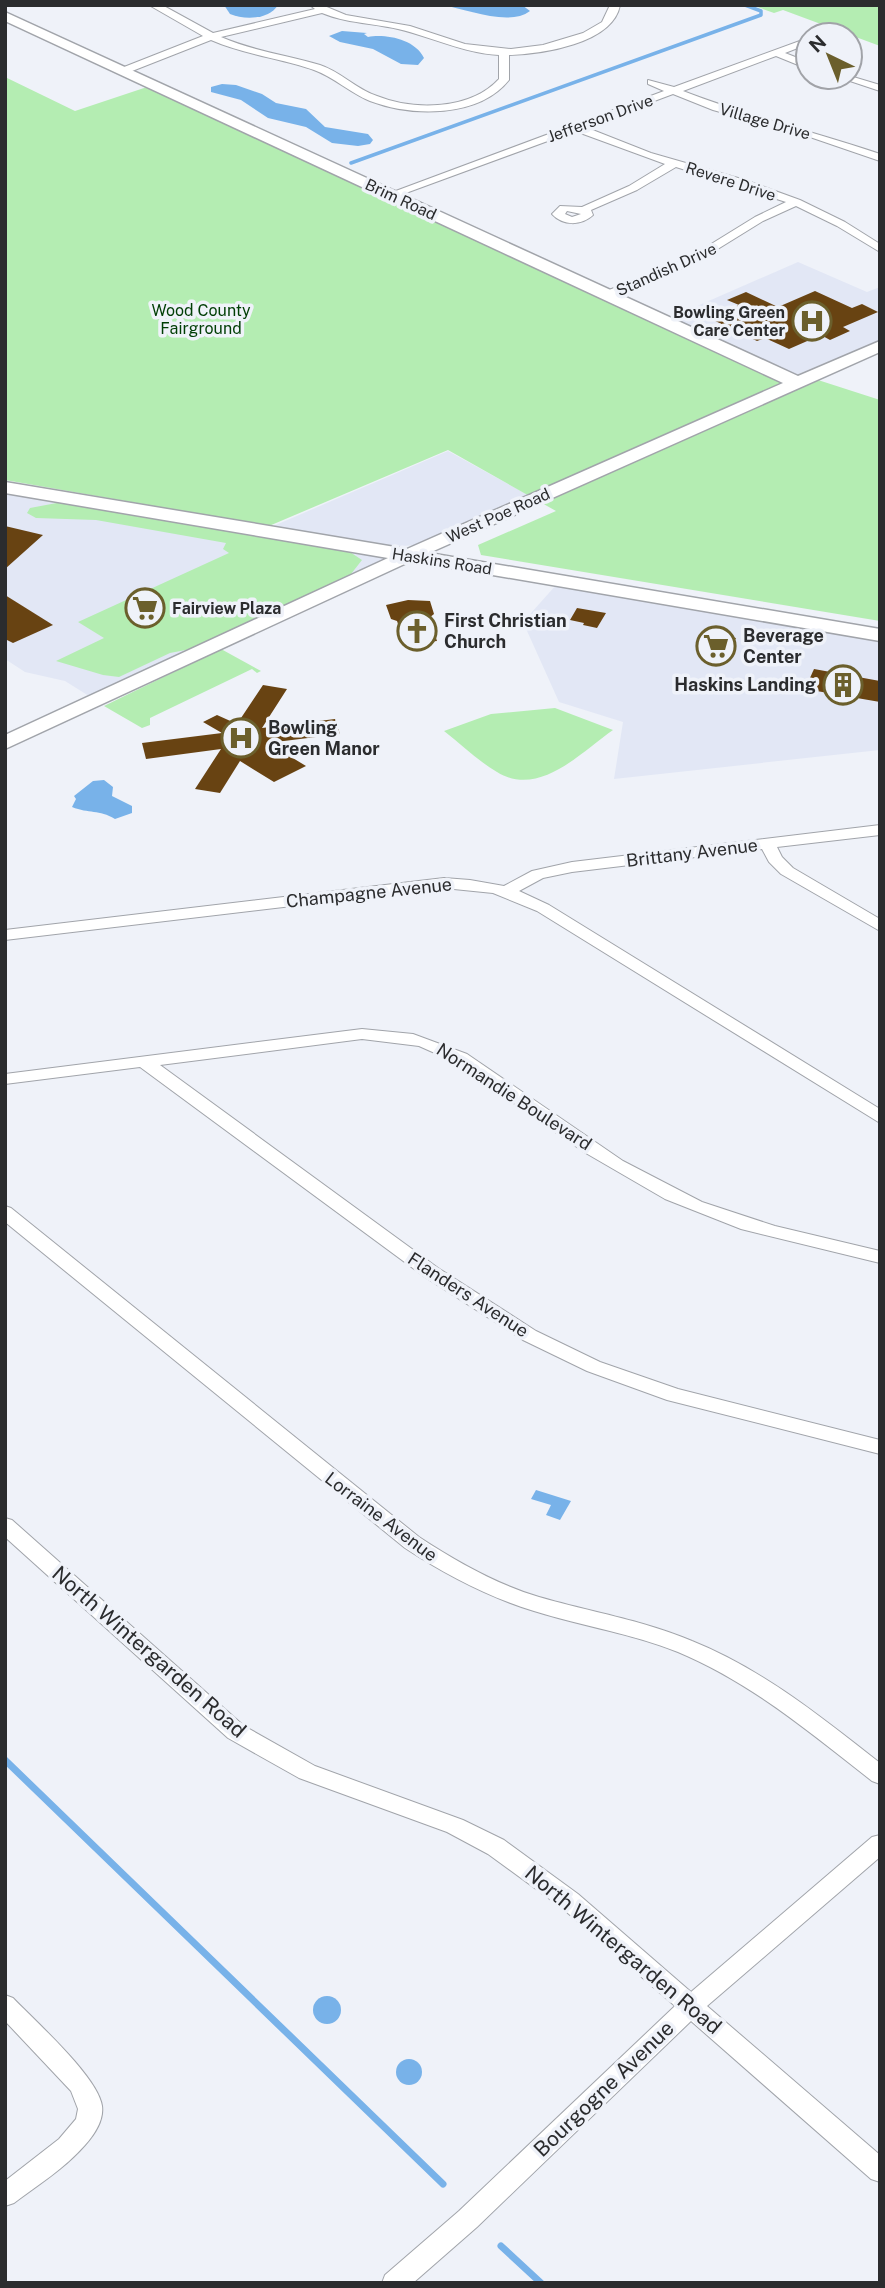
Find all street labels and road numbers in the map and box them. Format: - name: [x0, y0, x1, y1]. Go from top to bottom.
- street label: Jefferson Drive: [545, 91, 656, 146]
- street label: Village Drive: [717, 99, 813, 144]
- street label: Revere Drive: [683, 158, 778, 205]
- street label: Brim Road: [362, 175, 440, 224]
- street label: Standish Drive: [613, 239, 719, 300]
- street label: West Poe Road: [443, 484, 553, 547]
- street label: Haskins Road: [391, 544, 493, 579]
- street label: Brittany Avenue: [625, 834, 759, 871]
- street label: Champagne Avenue: [285, 873, 453, 912]
- street label: Normandie Boulevard: [433, 1039, 596, 1155]
- street label: Flanders Avenue: [404, 1248, 533, 1341]
- street label: Lorraine Avenue: [321, 1468, 442, 1566]
- street label: North Wintergarden Road: [47, 1561, 251, 1743]
- street label: North Wintergarden Road: [520, 1860, 727, 2039]
- street label: Bourgogne Avenue: [528, 2015, 679, 2162]

